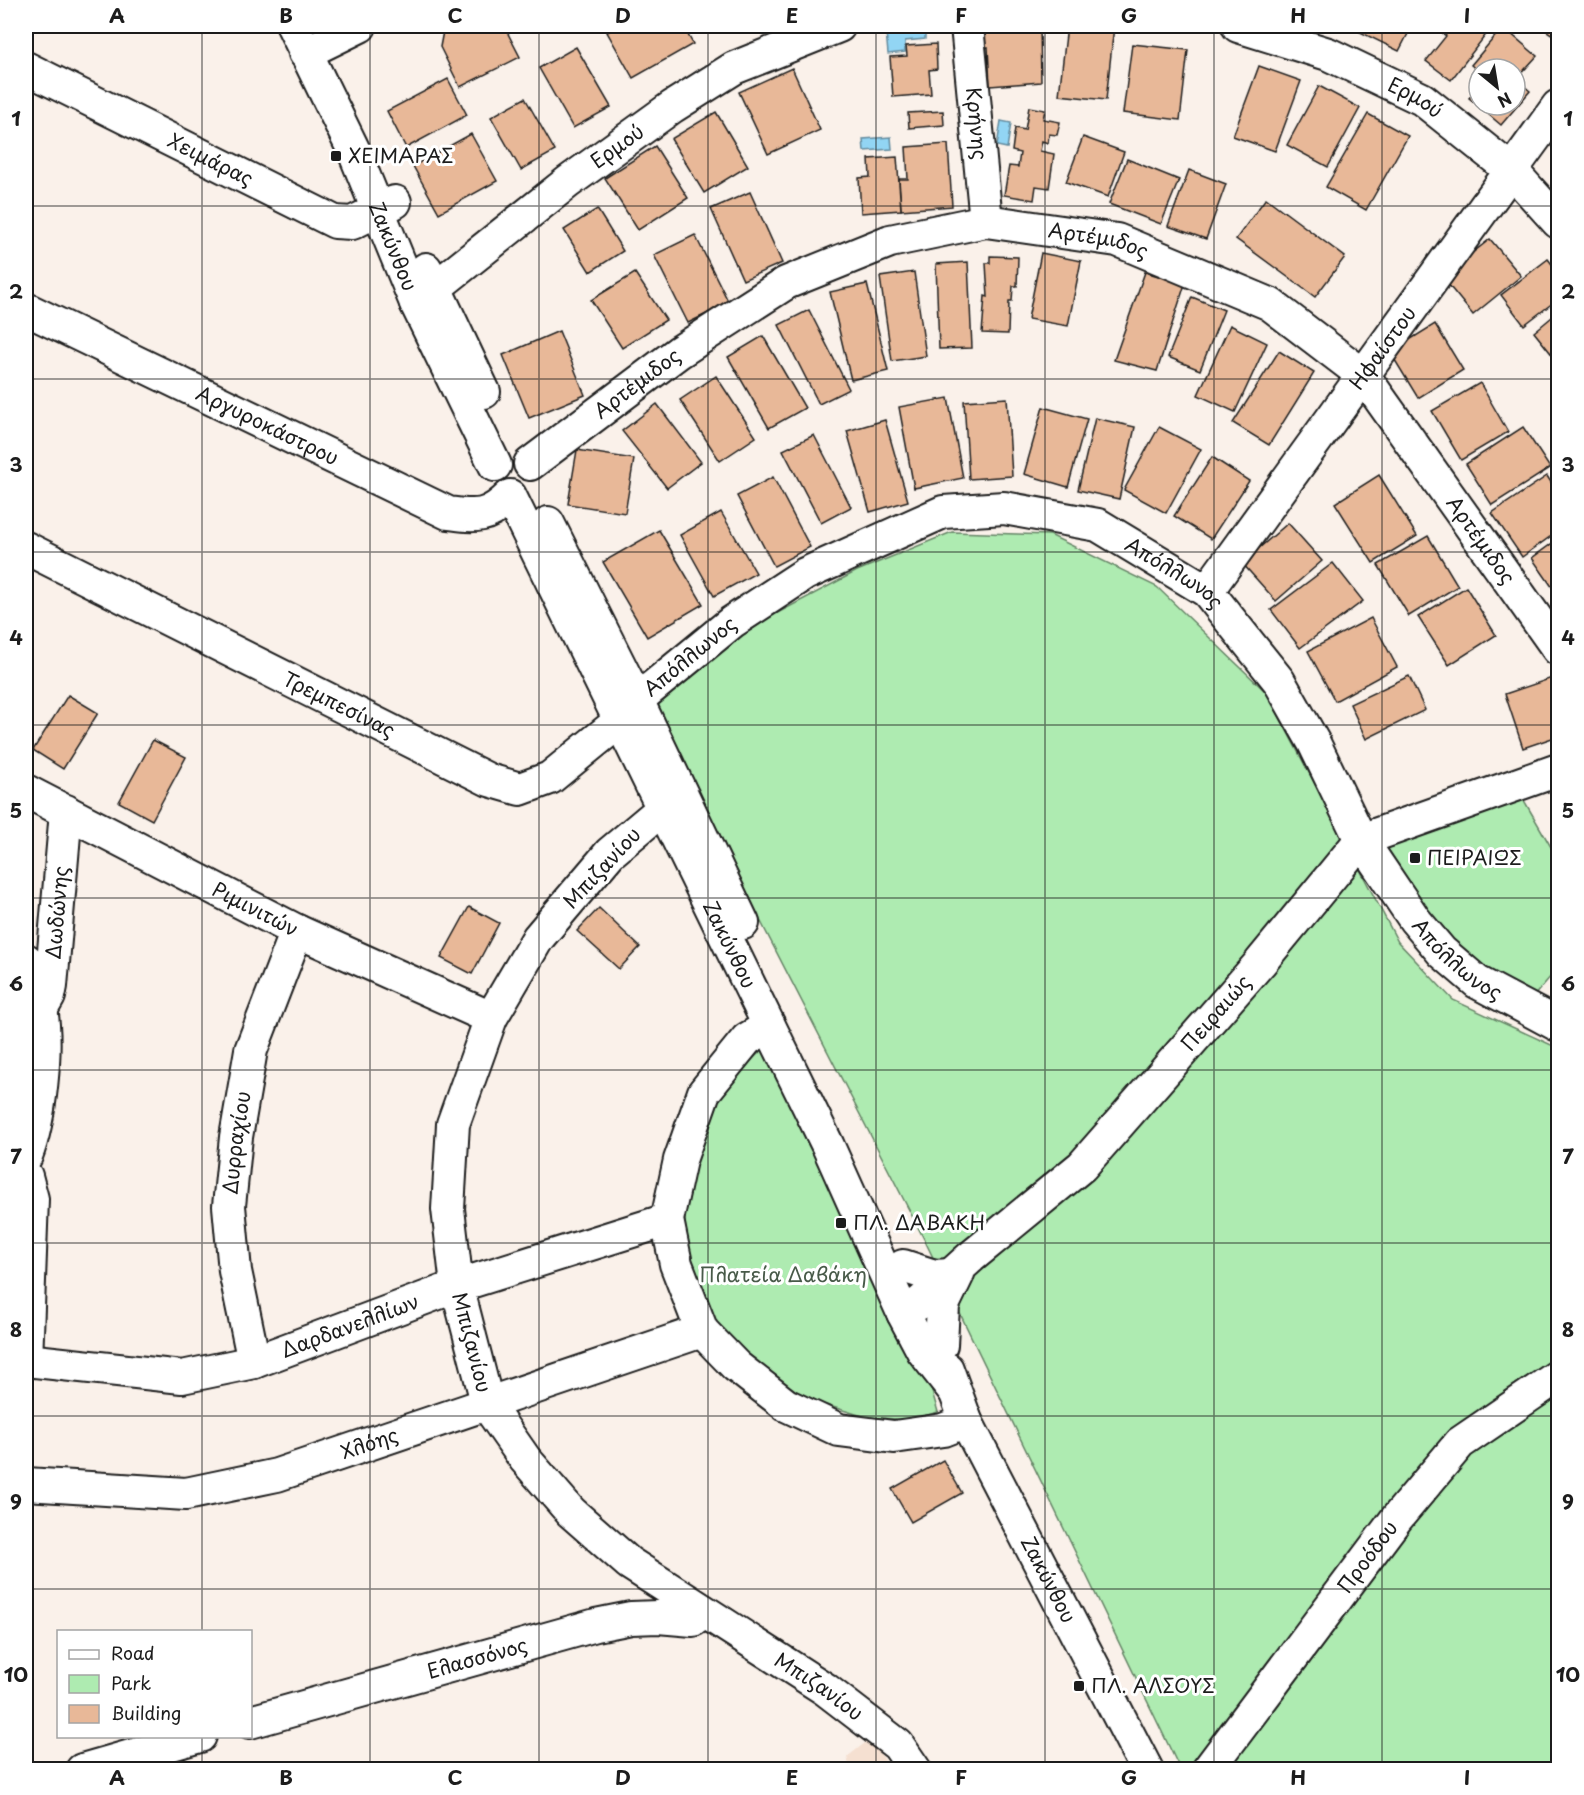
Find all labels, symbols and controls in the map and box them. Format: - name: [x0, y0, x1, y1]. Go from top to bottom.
- text: A: [109, 0, 125, 30]
- text: B: [279, 0, 293, 30]
- text: C: [447, 0, 463, 30]
- text: D: [615, 0, 631, 30]
- text: E: [786, 0, 798, 30]
- text: F: [955, 0, 967, 30]
- text: G: [1121, 0, 1137, 30]
- text: H: [1290, 0, 1306, 30]
- text: I: [1464, 0, 1470, 30]
- north arrow: [1467, 57, 1527, 117]
- street label: Ερμού: [1383, 69, 1450, 124]
- street label: Κρήνης: [959, 86, 996, 161]
- text: N: [1494, 87, 1516, 114]
- text: 1: [11, 103, 21, 133]
- text: 1: [1563, 103, 1573, 133]
- street label: Ερμού: [584, 116, 650, 175]
- street label: Χειμάρας: [163, 125, 259, 193]
- place label: ΧΕΙΜΑΡΑΣ: [348, 140, 454, 170]
- marker: ΧΕΙΜΑΡΑΣ: [329, 149, 343, 163]
- street label: Ζακύνθου: [362, 197, 425, 295]
- street label: Αρτέμιδος: [1047, 214, 1153, 265]
- text: 2: [9, 276, 23, 306]
- text: 2: [1561, 276, 1575, 306]
- street label: Ηφαίστου: [1341, 299, 1423, 396]
- street label: Αρτέμιδος: [587, 340, 686, 425]
- street label: Αργυροκάστρου: [191, 377, 344, 472]
- text: 3: [9, 449, 23, 479]
- text: 3: [1561, 449, 1575, 479]
- street label: Αρτέμιδος: [1440, 490, 1523, 590]
- street label: Απόλλωνος: [1120, 529, 1231, 615]
- street label: Απόλλωνος: [636, 608, 742, 703]
- text: 4: [9, 622, 23, 652]
- text: 4: [1561, 622, 1575, 652]
- street label: Τρεμπεσίνας: [278, 663, 401, 745]
- text: 5: [10, 795, 22, 825]
- text: 5: [1562, 795, 1574, 825]
- street label: Μπιζανίου: [555, 820, 647, 915]
- place label: ΠΕΙΡΑΙΩΣ: [1427, 842, 1522, 872]
- marker: ΠΕΙΡΑΙΩΣ: [1408, 851, 1422, 865]
- street label: Δωδώνης: [37, 865, 75, 960]
- street label: Ριμινιτών: [207, 874, 304, 943]
- street label: Ζακύνθου: [696, 895, 765, 993]
- street label: Απόλλωνος: [1406, 911, 1508, 1007]
- text: 6: [9, 968, 23, 998]
- street label: Πειραιώς: [1173, 968, 1257, 1058]
- text: 6: [1561, 968, 1575, 998]
- street label: Δυρραχίου: [214, 1089, 258, 1196]
- text: 7: [10, 1141, 22, 1171]
- text: 7: [1562, 1141, 1574, 1171]
- place label: ΠΛ. ΔΑΒΑΚΗ: [853, 1207, 985, 1237]
- marker: ΠΛ. ΔΑΒΑΚΗ: [834, 1216, 848, 1230]
- park label: Πλατεία Δαβάκη: [699, 1259, 867, 1289]
- street label: Δαρδανελλίων: [276, 1286, 423, 1365]
- street label: Μπιζανίου: [445, 1289, 500, 1395]
- text: 8: [10, 1314, 22, 1344]
- text: 8: [1562, 1314, 1574, 1344]
- street label: Χλόης: [337, 1419, 402, 1466]
- text: 9: [10, 1486, 22, 1516]
- text: 9: [1562, 1486, 1574, 1516]
- street label: Προόδου: [1329, 1514, 1404, 1599]
- street label: Ζακύνθου: [1014, 1530, 1084, 1628]
- street label: Ελασσόνος: [423, 1629, 531, 1686]
- legend: [57, 1630, 252, 1738]
- text: Road: [111, 1639, 155, 1666]
- street label: Μπιζανίου: [769, 1644, 870, 1727]
- text: 10: [4, 1659, 28, 1689]
- text: 10: [1556, 1659, 1580, 1689]
- text: Park: [111, 1669, 151, 1696]
- place label: ΠΛ. ΑΛΣΟΥΣ: [1091, 1670, 1215, 1700]
- marker: ΠΛ. ΑΛΣΟΥΣ: [1072, 1679, 1086, 1693]
- text: Building: [111, 1699, 181, 1726]
- text: A: [109, 1762, 125, 1792]
- text: B: [279, 1762, 293, 1792]
- text: C: [447, 1762, 463, 1792]
- text: D: [615, 1762, 631, 1792]
- text: E: [786, 1762, 798, 1792]
- text: F: [955, 1762, 967, 1792]
- text: G: [1121, 1762, 1137, 1792]
- text: H: [1290, 1762, 1306, 1792]
- text: I: [1464, 1762, 1470, 1792]

